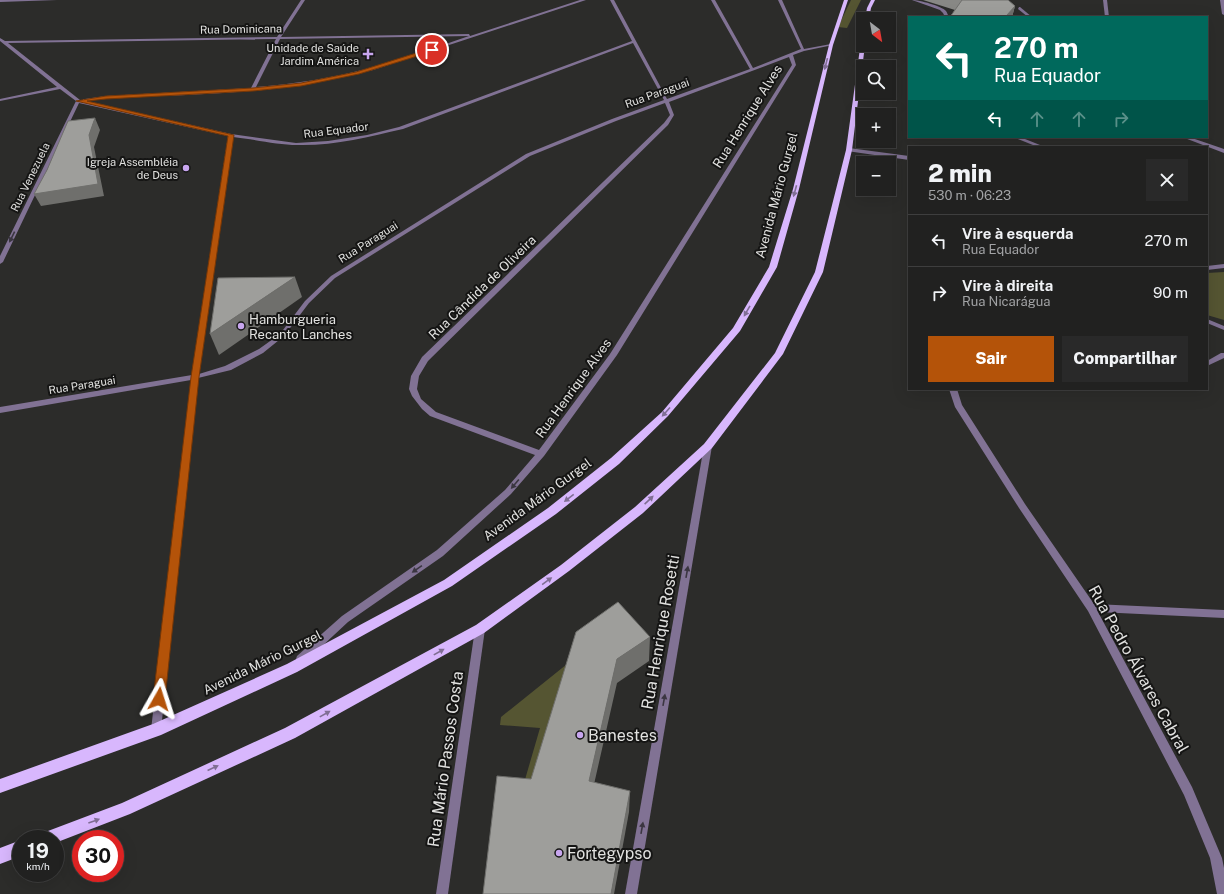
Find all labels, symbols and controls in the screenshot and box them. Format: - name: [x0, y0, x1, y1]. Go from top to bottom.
- north arrow: [856, 12, 896, 52]
- map controls: [856, 12, 896, 196]
- street label: Rua Dominicana: [200, 22, 282, 36]
- text: 270 m: [994, 31, 1078, 64]
- icon: left: [928, 32, 980, 84]
- pin: [415, 33, 449, 67]
- icon: arrive: [421, 39, 443, 61]
- place label: Unidade de Saúde Jardim América: [266, 42, 359, 67]
- marker: Unidade de Saúde Jardim América: [362, 48, 374, 60]
- one-way arrow: [823, 58, 829, 70]
- button: search: [856, 60, 896, 100]
- street label: Rua Henrique Alves: [710, 62, 785, 171]
- text: Rua Equador: [994, 65, 1101, 86]
- street label: Rua Paraguai: [623, 76, 691, 110]
- button: +: [856, 108, 896, 148]
- icon: left: [984, 108, 1006, 130]
- icon: ahead: [1026, 108, 1048, 130]
- icon: ahead: [1068, 108, 1090, 130]
- icon: right: [1110, 108, 1132, 130]
- street label: Rua Equador: [303, 120, 369, 140]
- street label: Avenida Mário Gurgel: [752, 131, 801, 260]
- street label: Rua Venezuela: [8, 141, 52, 213]
- place label: Igreja Assembléia de Deus: [87, 156, 178, 181]
- button: −: [856, 156, 896, 196]
- text: 2 min: [928, 159, 992, 187]
- button: close: [1146, 159, 1188, 201]
- marker: Igreja Assembléia de Deus: [181, 163, 191, 173]
- one-way arrow: [792, 185, 798, 198]
- text: 530 m · 06:23: [928, 188, 1011, 203]
- street label: Rua Paraguai: [336, 219, 400, 265]
- text: Vire à esquerda: [962, 225, 1074, 242]
- icon: left: [928, 230, 950, 252]
- one-way arrow: [9, 231, 15, 242]
- street label: Rua Cândida de Oliveira: [426, 232, 539, 342]
- text: 270 m: [1145, 232, 1188, 249]
- text: Rua Equador: [962, 242, 1039, 257]
- text: Vire à direita: [962, 277, 1053, 294]
- icon: right: [928, 282, 950, 304]
- text: 90 m: [1153, 284, 1188, 301]
- text: Rua Nicarágua: [962, 294, 1050, 309]
- one-way arrow: [744, 305, 751, 317]
- place label: Hamburgueria Recanto Lanches: [249, 312, 352, 342]
- marker: Hamburgueria Recanto Lanches: [236, 321, 246, 331]
- street label: Rua Henrique Alves: [532, 336, 614, 441]
- button: Sair: [928, 336, 1054, 382]
- button: Compartilhar: [1062, 336, 1188, 382]
- street label: Rua Paraguai: [48, 374, 116, 396]
- one-way arrow: [661, 407, 671, 417]
- street label: Avenida Mário Gurgel: [480, 455, 594, 544]
- one-way arrow: [511, 479, 520, 489]
- one-way arrow: [563, 494, 574, 502]
- one-way arrow: [644, 496, 654, 505]
- street label: Rua Henrique Rosetti: [638, 553, 683, 711]
- one-way arrow: [412, 565, 422, 573]
- one-way arrow: [684, 566, 690, 578]
- one-way arrow: [542, 577, 553, 585]
- street label: Rua Pedro Álvares Cabral: [1084, 581, 1194, 757]
- street label: Avenida Mário Gurgel: [201, 627, 324, 698]
- one-way arrow: [433, 649, 445, 655]
- street label: Rua Mário Passos Costa: [424, 670, 467, 848]
- position arrow: [138, 678, 180, 720]
- one-way arrow: [662, 694, 668, 706]
- one-way arrow: [319, 711, 331, 718]
- place label: Banestes: [588, 726, 657, 745]
- marker: Banestes: [575, 730, 585, 740]
- one-way arrow: [208, 765, 220, 771]
- one-way arrow: [89, 817, 101, 823]
- one-way arrow: [640, 822, 646, 834]
- speed limit sign: 30: [72, 830, 124, 882]
- text: 19: [27, 839, 49, 863]
- place label: Fortegypso: [567, 844, 652, 863]
- marker: Fortegypso: [554, 848, 564, 858]
- text: km/h: [26, 860, 50, 872]

